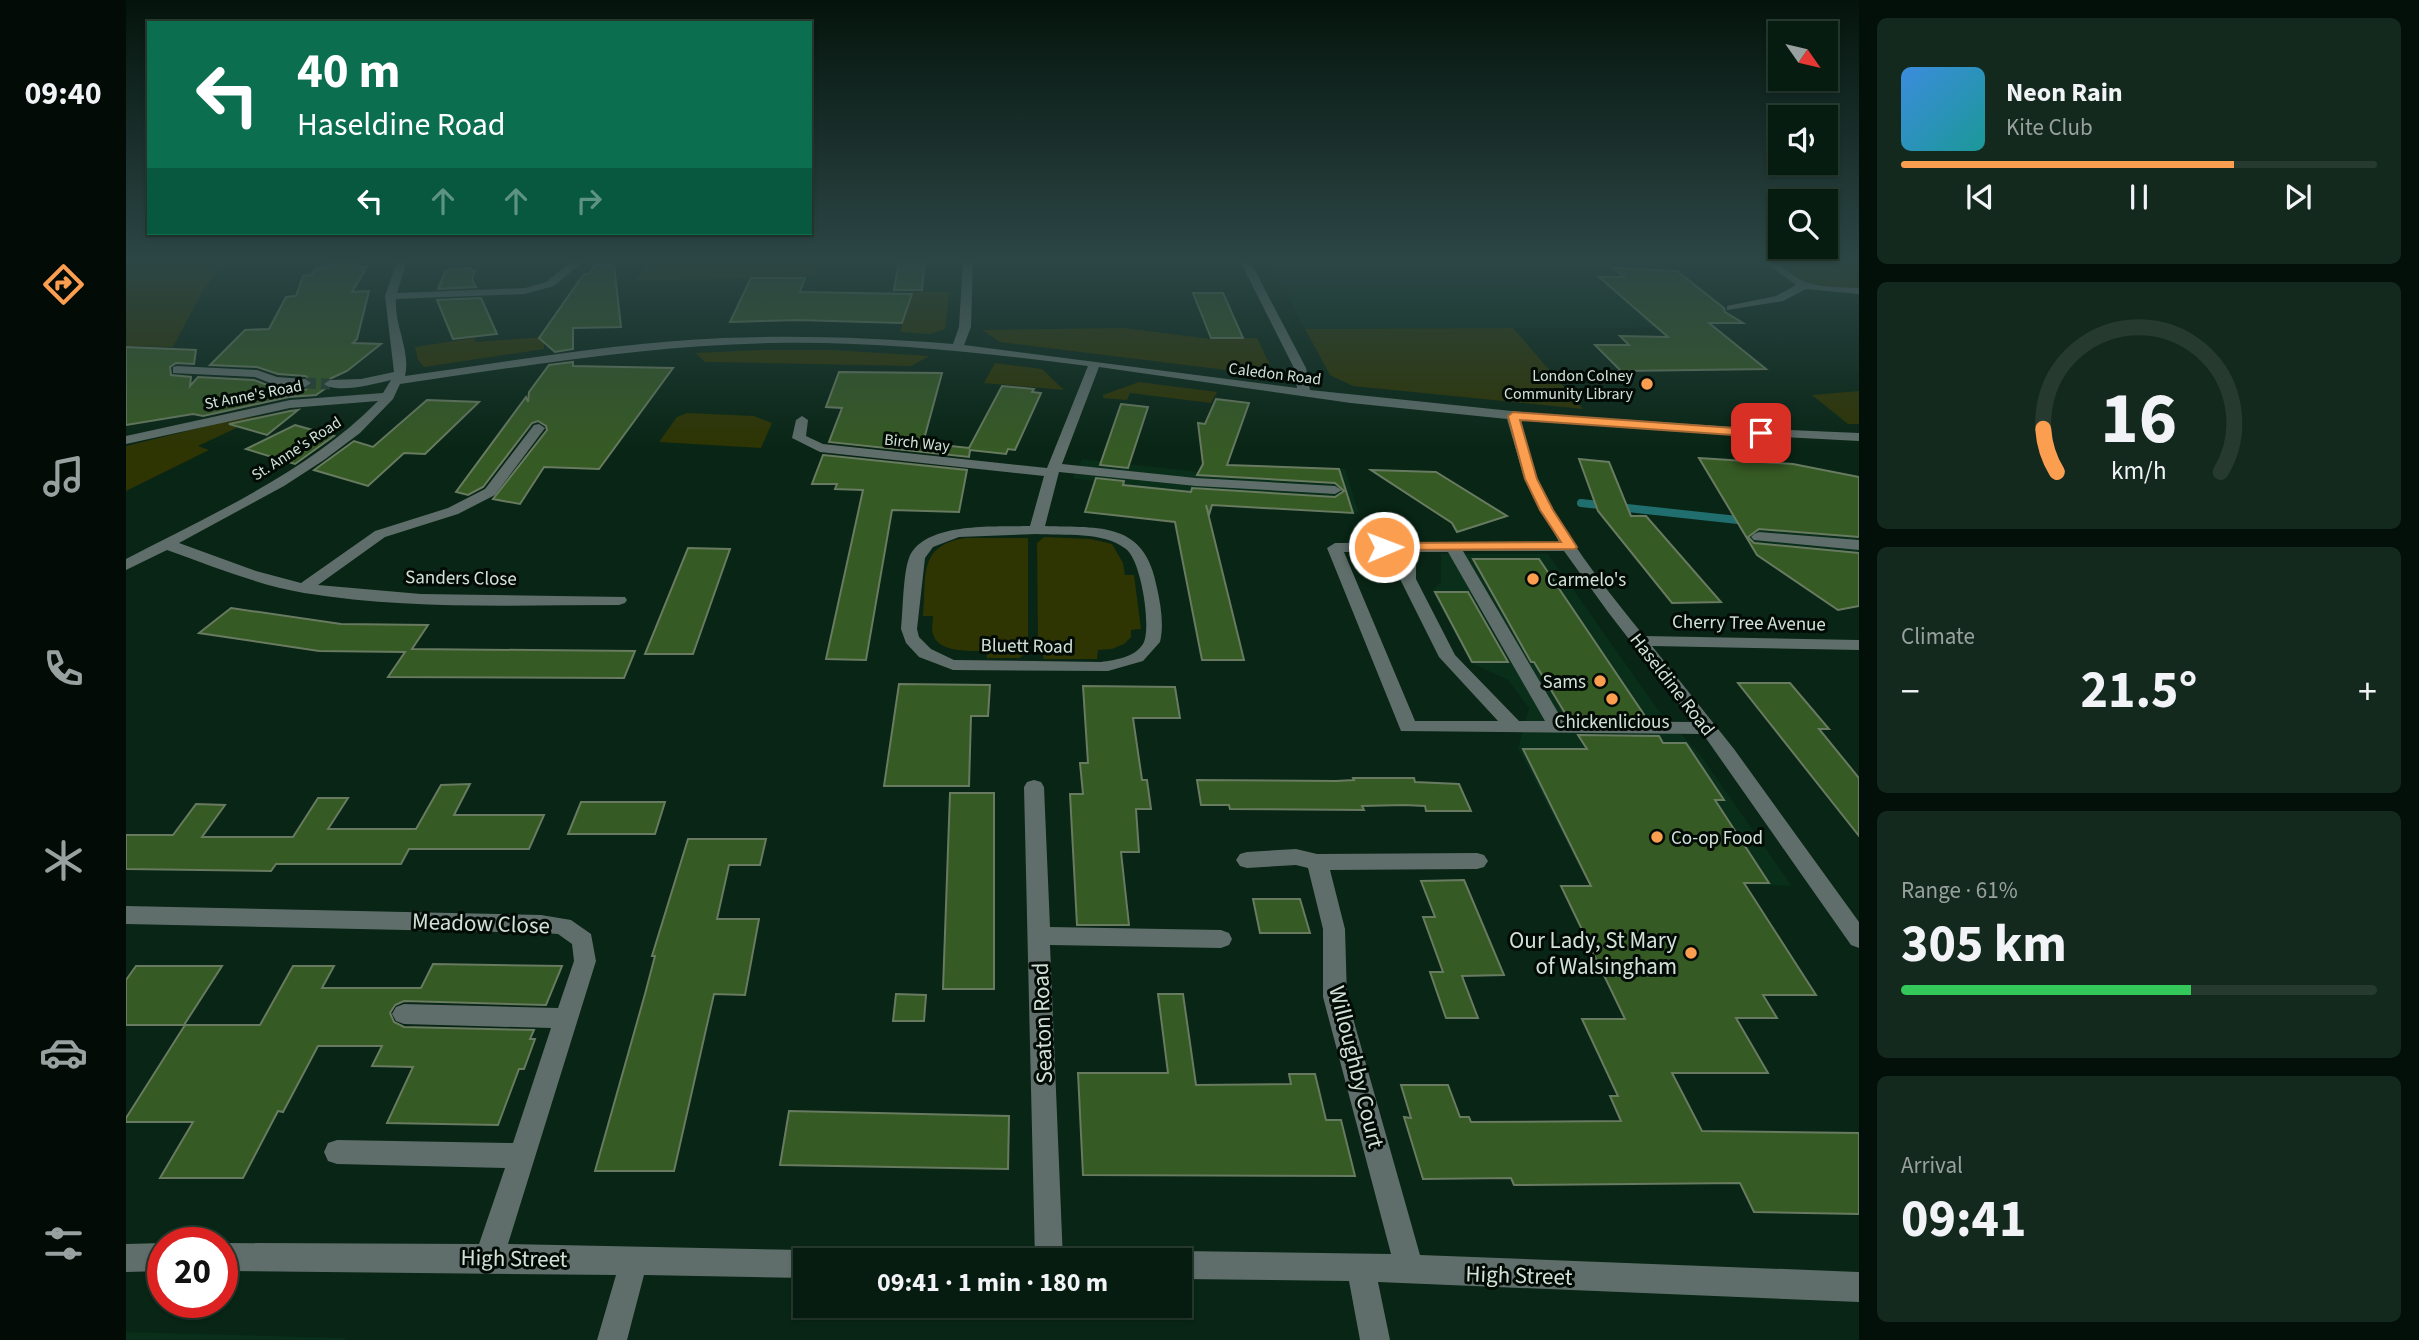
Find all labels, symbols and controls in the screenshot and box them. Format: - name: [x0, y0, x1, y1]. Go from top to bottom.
- north arrow: [1768, 21, 1838, 91]
- map controls: [1768, 21, 1838, 259]
- text: 40 m: [297, 37, 401, 107]
- icon: left: [182, 49, 273, 140]
- text: 09:40: [24, 71, 102, 117]
- text: Neon Rain: [2006, 74, 2123, 111]
- text: Haseldine Road: [297, 102, 506, 148]
- button: sound: [1768, 105, 1838, 175]
- text: Kite Club: [2006, 111, 2093, 144]
- icon: previous: [1961, 178, 1999, 216]
- icon: pause: [2120, 178, 2158, 216]
- icon: next: [2279, 178, 2317, 216]
- icon: left: [351, 182, 389, 220]
- icon: ahead: [424, 182, 462, 220]
- icon: ahead: [497, 182, 535, 220]
- icon: right: [570, 182, 608, 220]
- button: search: [1768, 189, 1838, 259]
- icon: directions: [39, 260, 88, 309]
- street label: Caledon Road: [1227, 357, 1322, 391]
- place label: London Colney Community Library: [1504, 365, 1634, 405]
- text: 16: [2101, 367, 2177, 471]
- street label: St Anne's Road: [203, 375, 304, 415]
- marker: London Colney Community Library: [1639, 376, 1655, 392]
- pin: [1731, 403, 1791, 463]
- street label: St. Anne's Road: [247, 412, 346, 486]
- icon: arrive: [1742, 414, 1780, 452]
- street label: Birch Way: [883, 429, 951, 457]
- icon: music: [39, 452, 88, 501]
- text: km/h: [2111, 452, 2167, 488]
- position arrow: [1347, 510, 1421, 584]
- street label: Sanders Close: [405, 564, 517, 593]
- place label: Carmelo's: [1547, 567, 1626, 594]
- marker: Carmelo's: [1525, 571, 1541, 587]
- street label: Cherry Tree Avenue: [1672, 609, 1826, 638]
- text: Climate: [1901, 620, 1975, 653]
- street label: Haseldine Road: [1623, 628, 1721, 742]
- street label: Bluett Road: [980, 632, 1074, 661]
- icon: phone: [39, 644, 88, 693]
- text: 21.5°: [2081, 654, 2197, 728]
- text: −: [1901, 665, 1920, 719]
- text: +: [2358, 665, 2377, 719]
- place label: Sams: [1543, 669, 1586, 696]
- marker: Sams: [1592, 673, 1608, 689]
- marker: Chickenlicious: [1604, 691, 1620, 707]
- place label: Chickenlicious: [1555, 709, 1669, 736]
- place label: Co-op Food: [1671, 825, 1763, 852]
- marker: Co-op Food: [1649, 829, 1665, 845]
- icon: climate: [39, 836, 88, 885]
- text: Range · 61%: [1901, 874, 2018, 907]
- street label: Meadow Close: [411, 905, 551, 942]
- text: 305 km: [1901, 908, 2067, 982]
- place label: Our Lady, St Mary of Walsingham: [1509, 924, 1677, 983]
- marker: Our Lady, St Mary of Walsingham: [1683, 945, 1699, 961]
- street label: Seaton Road: [1024, 962, 1061, 1084]
- street label: Willoughby Court: [1320, 982, 1393, 1152]
- icon: car: [39, 1028, 88, 1077]
- text: Arrival: [1901, 1149, 1963, 1182]
- text: 09:41: [1901, 1183, 2026, 1257]
- icon: filters: [39, 1219, 88, 1268]
- speed limit sign: 20: [147, 1227, 238, 1318]
- street label: High Street: [460, 1241, 568, 1276]
- street label: High Street: [1465, 1257, 1573, 1294]
- text: 09:41 · 1 min · 180 m: [877, 1264, 1108, 1301]

